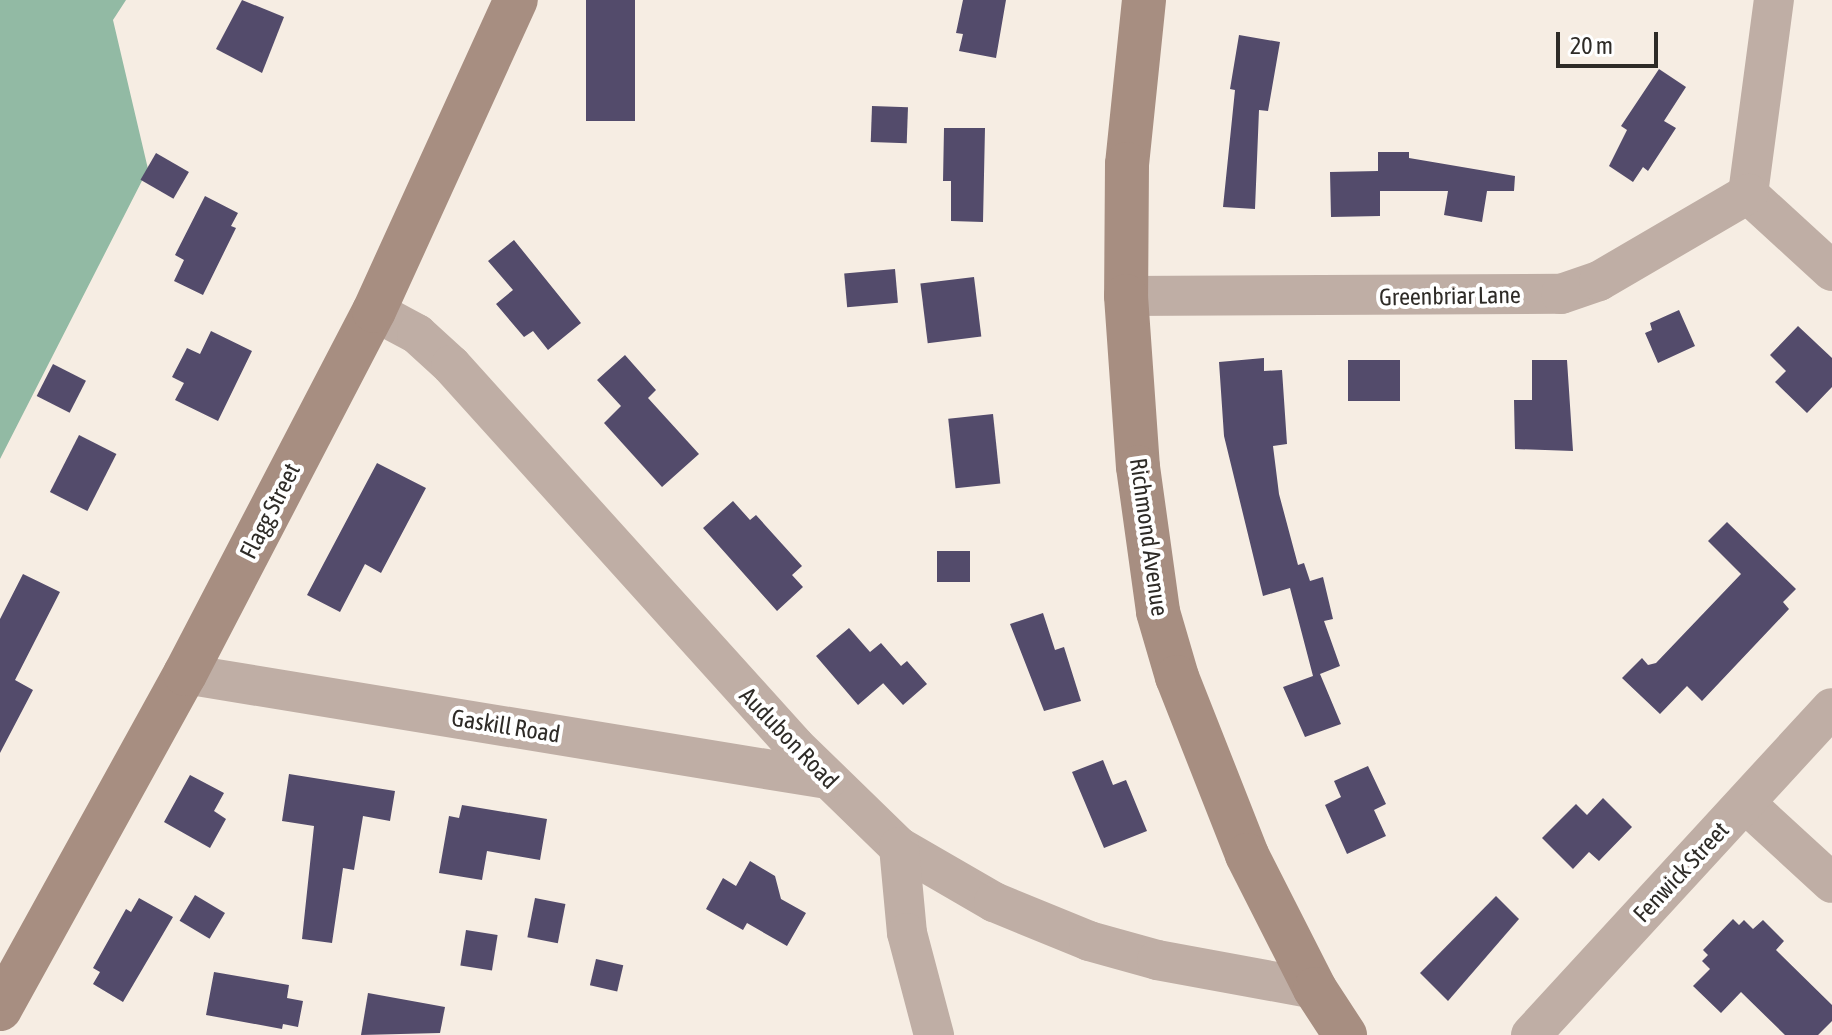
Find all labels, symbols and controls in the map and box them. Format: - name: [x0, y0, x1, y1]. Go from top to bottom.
- scale bar: [1560, 16, 1662, 66]
- text: 20 m: [1570, 32, 1613, 59]
- street label: Greenbriar Lane: [1379, 280, 1521, 312]
- street label: Richmond Avenue: [1124, 456, 1174, 618]
- street label: Flagg Street: [234, 458, 306, 564]
- street label: Audubon Road: [734, 681, 844, 795]
- street label: Gaskill Road: [450, 703, 562, 749]
- street label: Fenwick Street: [1627, 816, 1735, 928]

